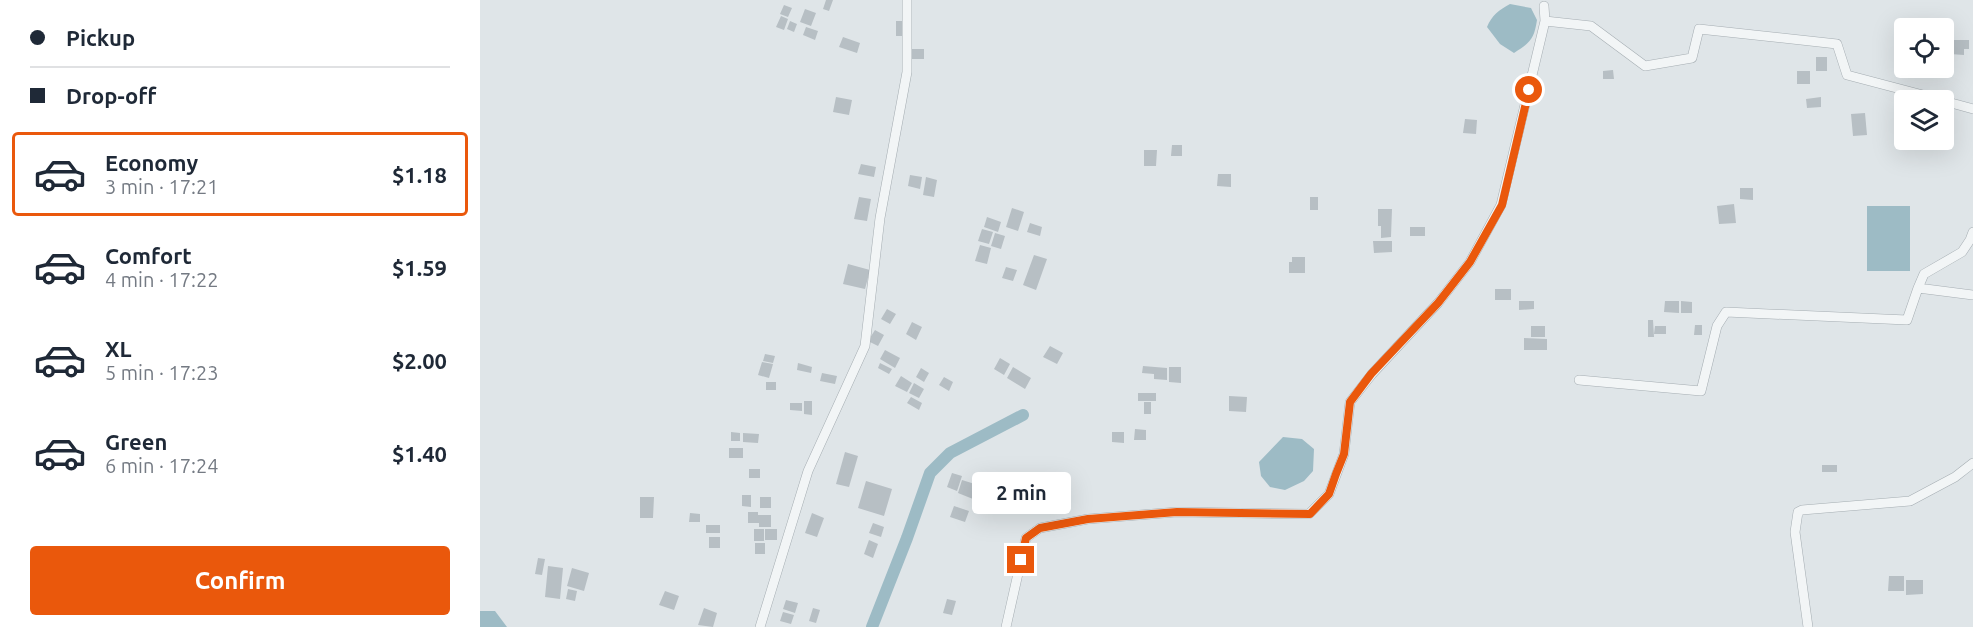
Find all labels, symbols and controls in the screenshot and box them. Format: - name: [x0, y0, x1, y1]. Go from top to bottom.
- map controls: [1894, 18, 1954, 150]
- button: locate: [1894, 18, 1954, 78]
- text: Pickup: [66, 25, 135, 50]
- route start: [1515, 76, 1542, 103]
- text: Drop-off: [66, 83, 156, 108]
- button: layers: [1894, 90, 1954, 150]
- icon: car: [33, 147, 87, 201]
- text: Economy: [105, 150, 198, 175]
- text: $1.18: [392, 162, 447, 187]
- text: 3 min · 17:21: [105, 175, 219, 198]
- icon: car: [33, 240, 87, 294]
- text: Comfort: [105, 243, 192, 268]
- text: $1.59: [392, 255, 447, 280]
- text: 4 min · 17:22: [105, 268, 219, 291]
- icon: car: [33, 333, 87, 387]
- text: XL: [105, 336, 132, 361]
- text: $2.00: [392, 348, 447, 373]
- text: 5 min · 17:23: [105, 361, 219, 384]
- icon: car: [33, 426, 87, 480]
- text: Green: [105, 429, 167, 454]
- text: $1.40: [392, 441, 447, 466]
- text: 6 min · 17:24: [105, 454, 219, 477]
- callout: 2 min: [972, 473, 1070, 515]
- text: 2 min: [996, 481, 1047, 504]
- button: Confirm: [30, 546, 450, 615]
- route end: [1007, 546, 1034, 573]

